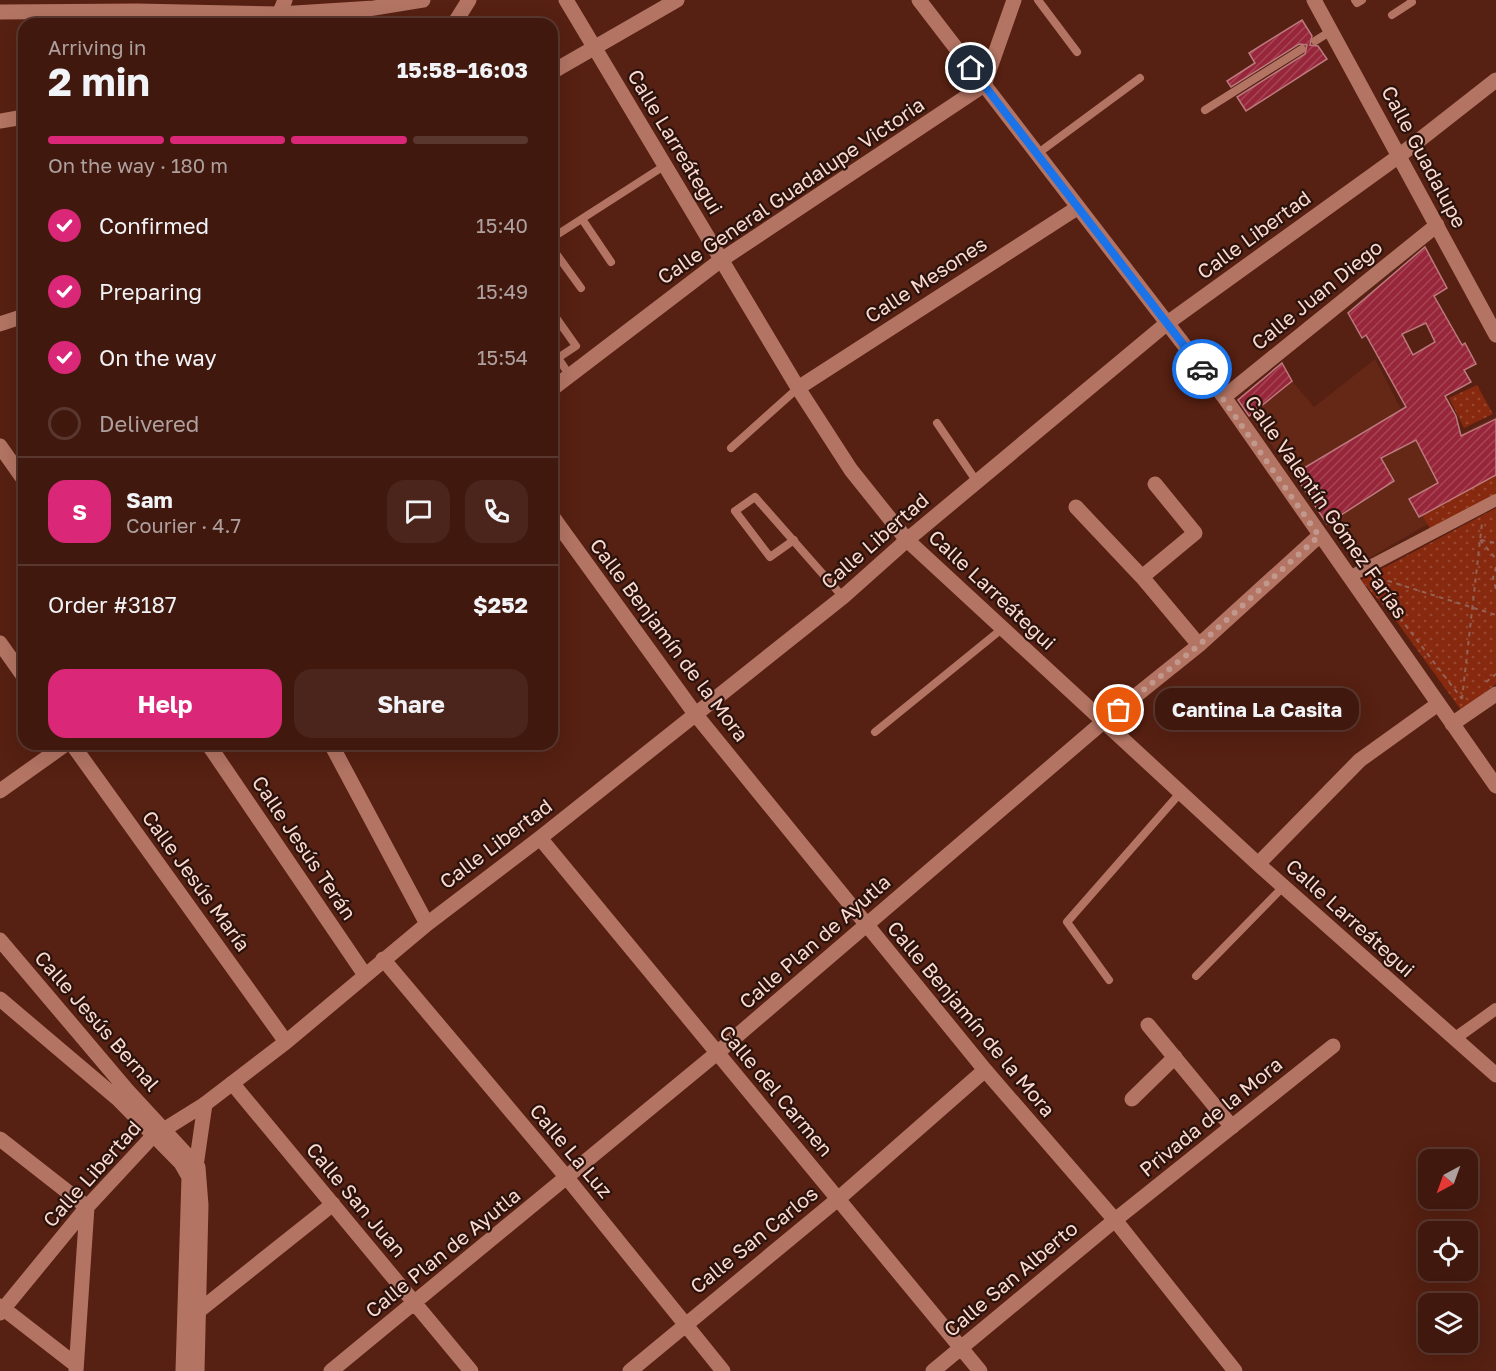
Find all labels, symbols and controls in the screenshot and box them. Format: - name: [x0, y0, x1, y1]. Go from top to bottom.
- text: Arriving in: [48, 35, 146, 59]
- pin: [945, 42, 996, 93]
- icon: home: [954, 51, 987, 84]
- text: 15:58–16:03: [397, 56, 528, 83]
- text: 2 min: [48, 58, 150, 105]
- street label: Calle Larreátegui: [623, 65, 728, 218]
- street label: Calle Guadalupe: [1377, 81, 1472, 232]
- street label: Calle General Guadalupe Victoria: [652, 92, 928, 289]
- text: On the way · 180 m: [48, 153, 228, 177]
- street label: Calle Libertad: [1192, 185, 1315, 283]
- icon: check: [48, 209, 81, 242]
- text: Confirmed: [99, 212, 209, 239]
- text: 15:40: [476, 213, 528, 237]
- street label: Calle Mesones: [860, 231, 991, 327]
- street label: Calle Juan Diego: [1246, 234, 1387, 354]
- icon: check: [48, 275, 81, 308]
- text: Preparing: [99, 278, 202, 305]
- text: 15:49: [476, 279, 528, 303]
- courier: [1172, 339, 1232, 399]
- icon: check: [48, 341, 81, 374]
- text: On the way: [99, 344, 217, 371]
- text: 15:54: [477, 345, 528, 369]
- icon: car: [1186, 353, 1219, 386]
- street label: Calle Valentín Gómez Farías: [1241, 390, 1413, 623]
- text: Delivered: [99, 410, 199, 437]
- button: chat: [387, 480, 450, 543]
- button: phone: [465, 480, 528, 543]
- text: Sam: [126, 486, 173, 513]
- street label: Calle Libertad: [816, 487, 933, 593]
- text: S: [72, 498, 87, 525]
- text: Courier · 4.7: [126, 513, 241, 537]
- street label: Calle Larreátegui: [924, 524, 1061, 654]
- street label: Calle Benjamín de la Mora: [586, 533, 754, 746]
- text: Order #3187: [48, 591, 177, 618]
- text: $252: [473, 591, 528, 618]
- button: Help: [48, 669, 282, 738]
- button: Share: [294, 669, 528, 738]
- pin: [1093, 684, 1144, 735]
- callout: Cantina La Casita: [1155, 689, 1359, 731]
- icon: bag: [1102, 693, 1135, 726]
- text: Cantina La Casita: [1172, 697, 1342, 721]
- street label: Calle Jesús Terán: [248, 771, 362, 924]
- street label: Calle Libertad: [434, 793, 556, 893]
- street label: Calle Jesús María: [138, 805, 256, 955]
- street label: Calle Larreátegui: [1282, 853, 1420, 981]
- street label: Calle Plan de Ayutla: [734, 869, 895, 1013]
- street label: Calle Benjamín de la Mora: [883, 916, 1061, 1121]
- street label: Calle Jesús Bernal: [30, 945, 165, 1095]
- street label: Calle del Carmen: [715, 1020, 839, 1161]
- street label: Privada de la Mora: [1134, 1051, 1286, 1181]
- street label: Calle La Luz: [526, 1098, 618, 1202]
- street label: Calle Libertad: [37, 1115, 145, 1231]
- street label: Calle San Juan: [302, 1137, 412, 1262]
- north arrow: [1418, 1149, 1478, 1209]
- map controls: [1418, 1149, 1478, 1353]
- street label: Calle San Carlos: [685, 1180, 822, 1298]
- street label: Calle Plan de Ayutla: [360, 1182, 525, 1322]
- street label: Calle San Alberto: [939, 1215, 1082, 1341]
- button: locate: [1418, 1221, 1478, 1281]
- button: layers: [1418, 1293, 1478, 1353]

